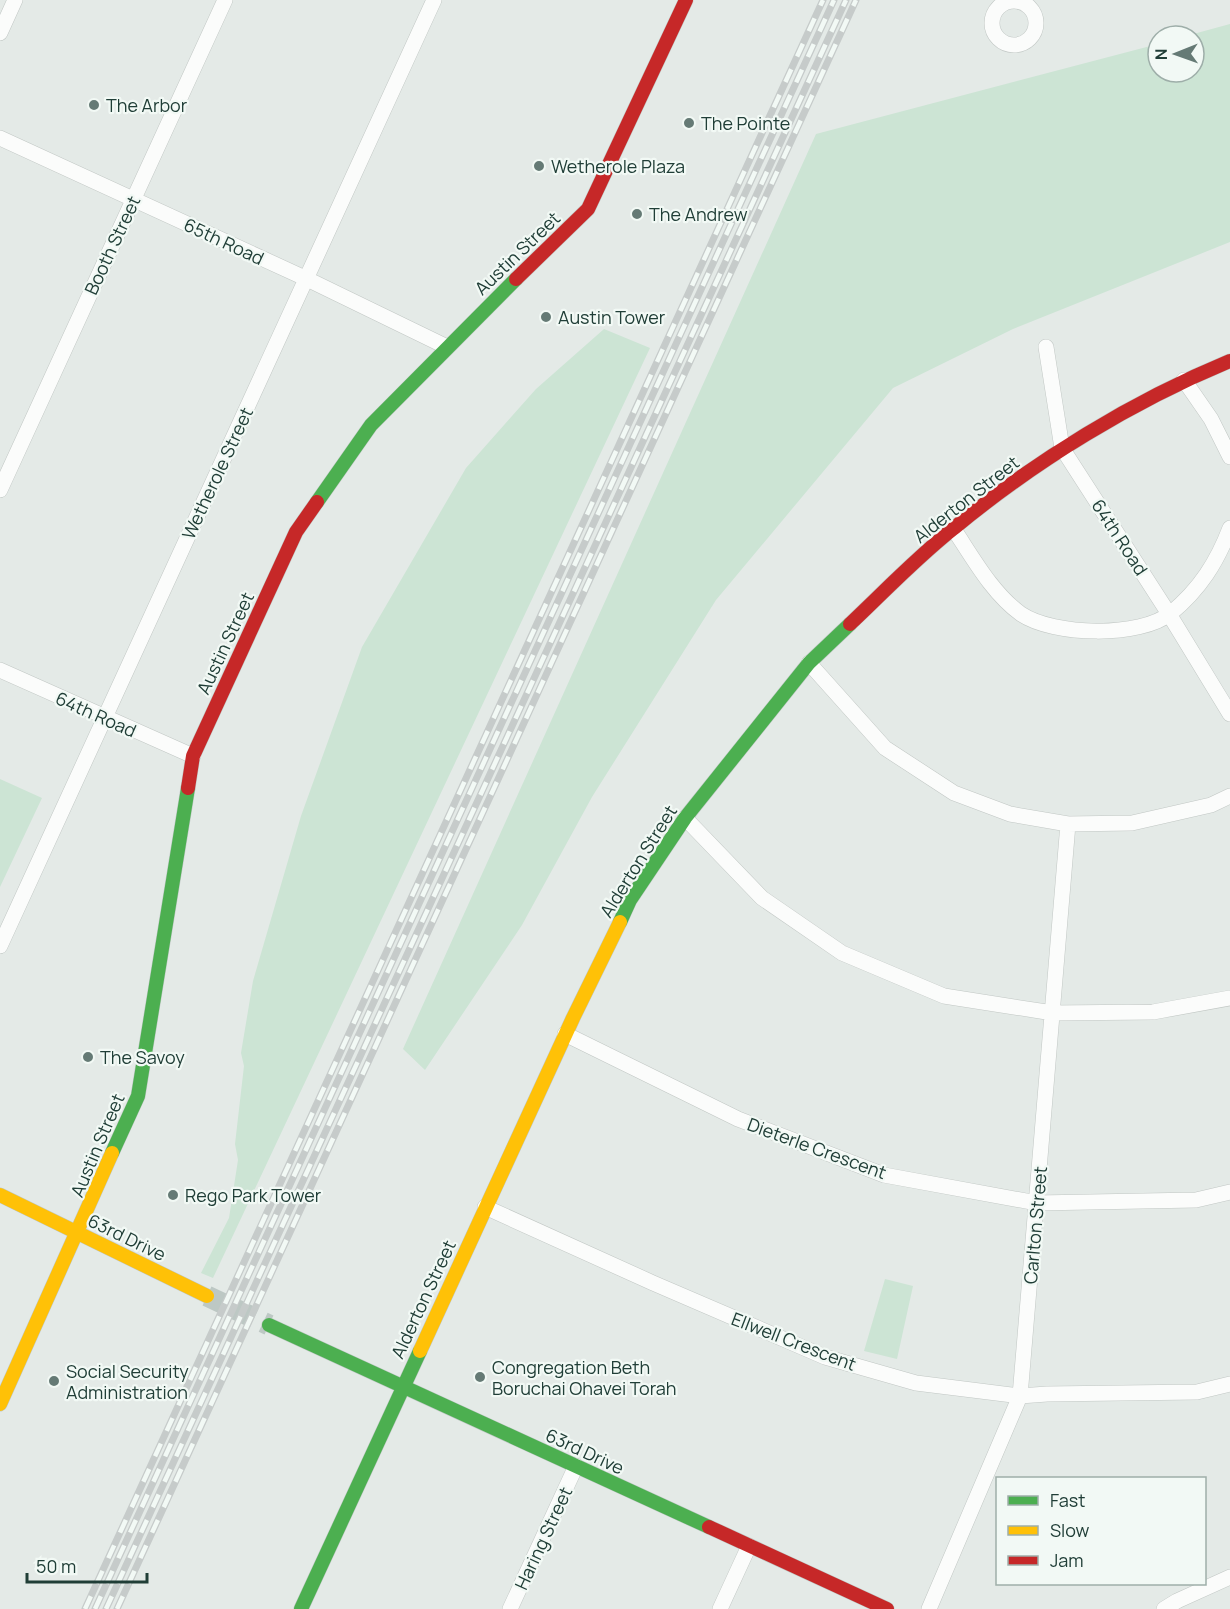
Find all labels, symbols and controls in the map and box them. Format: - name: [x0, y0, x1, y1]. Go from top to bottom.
- north arrow: [1146, 24, 1206, 84]
- text: N: [1150, 48, 1172, 60]
- place label: The Arbor: [106, 93, 188, 117]
- marker: The Arbor: [87, 98, 101, 112]
- place label: The Pointe: [701, 111, 790, 135]
- marker: The Pointe: [682, 116, 696, 130]
- place label: Wetherole Plaza: [551, 154, 685, 178]
- marker: Wetherole Plaza: [532, 159, 546, 173]
- street label: Booth Street: [79, 192, 145, 298]
- place label: The Andrew: [649, 202, 748, 226]
- street label: Austin Street: [469, 206, 565, 300]
- marker: The Andrew: [630, 207, 644, 221]
- street label: 65th Road: [180, 212, 268, 270]
- place label: Austin Tower: [558, 305, 666, 329]
- marker: Austin Tower: [539, 310, 553, 324]
- street label: Wetherole Street: [176, 403, 258, 543]
- street label: Alderton Street: [908, 450, 1024, 548]
- street label: 64th Road: [1087, 494, 1153, 580]
- street label: Austin Street: [191, 588, 259, 698]
- street label: 64th Road: [52, 686, 140, 742]
- street label: Alderton Street: [594, 800, 682, 922]
- place label: The Savoy: [100, 1045, 185, 1069]
- marker: The Savoy: [81, 1050, 95, 1064]
- street label: Austin Street: [64, 1090, 130, 1200]
- street label: Dieterle Crescent: [744, 1112, 890, 1184]
- street label: Carlton Street: [1018, 1165, 1052, 1285]
- place label: Rego Park Tower: [185, 1183, 322, 1207]
- marker: Rego Park Tower: [166, 1188, 180, 1202]
- street label: 63rd Drive: [84, 1208, 170, 1266]
- street label: Alderton Street: [385, 1236, 461, 1362]
- street label: Ellwell Crescent: [728, 1306, 860, 1376]
- place label: Congregation Beth Boruchai Ohavei Torah: [492, 1355, 677, 1400]
- place label: Social Security Administration: [66, 1359, 189, 1404]
- marker: Congregation Beth Boruchai Ohavei Torah: [473, 1370, 487, 1384]
- marker: Social Security Administration: [47, 1374, 61, 1388]
- street label: 63rd Drive: [542, 1422, 628, 1480]
- legend: [996, 1477, 1206, 1585]
- street label: Haring Street: [509, 1483, 577, 1593]
- text: Fast: [1050, 1488, 1085, 1512]
- text: Slow: [1050, 1518, 1090, 1542]
- scale bar: [27, 1546, 147, 1584]
- text: Jam: [1050, 1548, 1084, 1572]
- text: 50 m: [36, 1554, 76, 1578]

